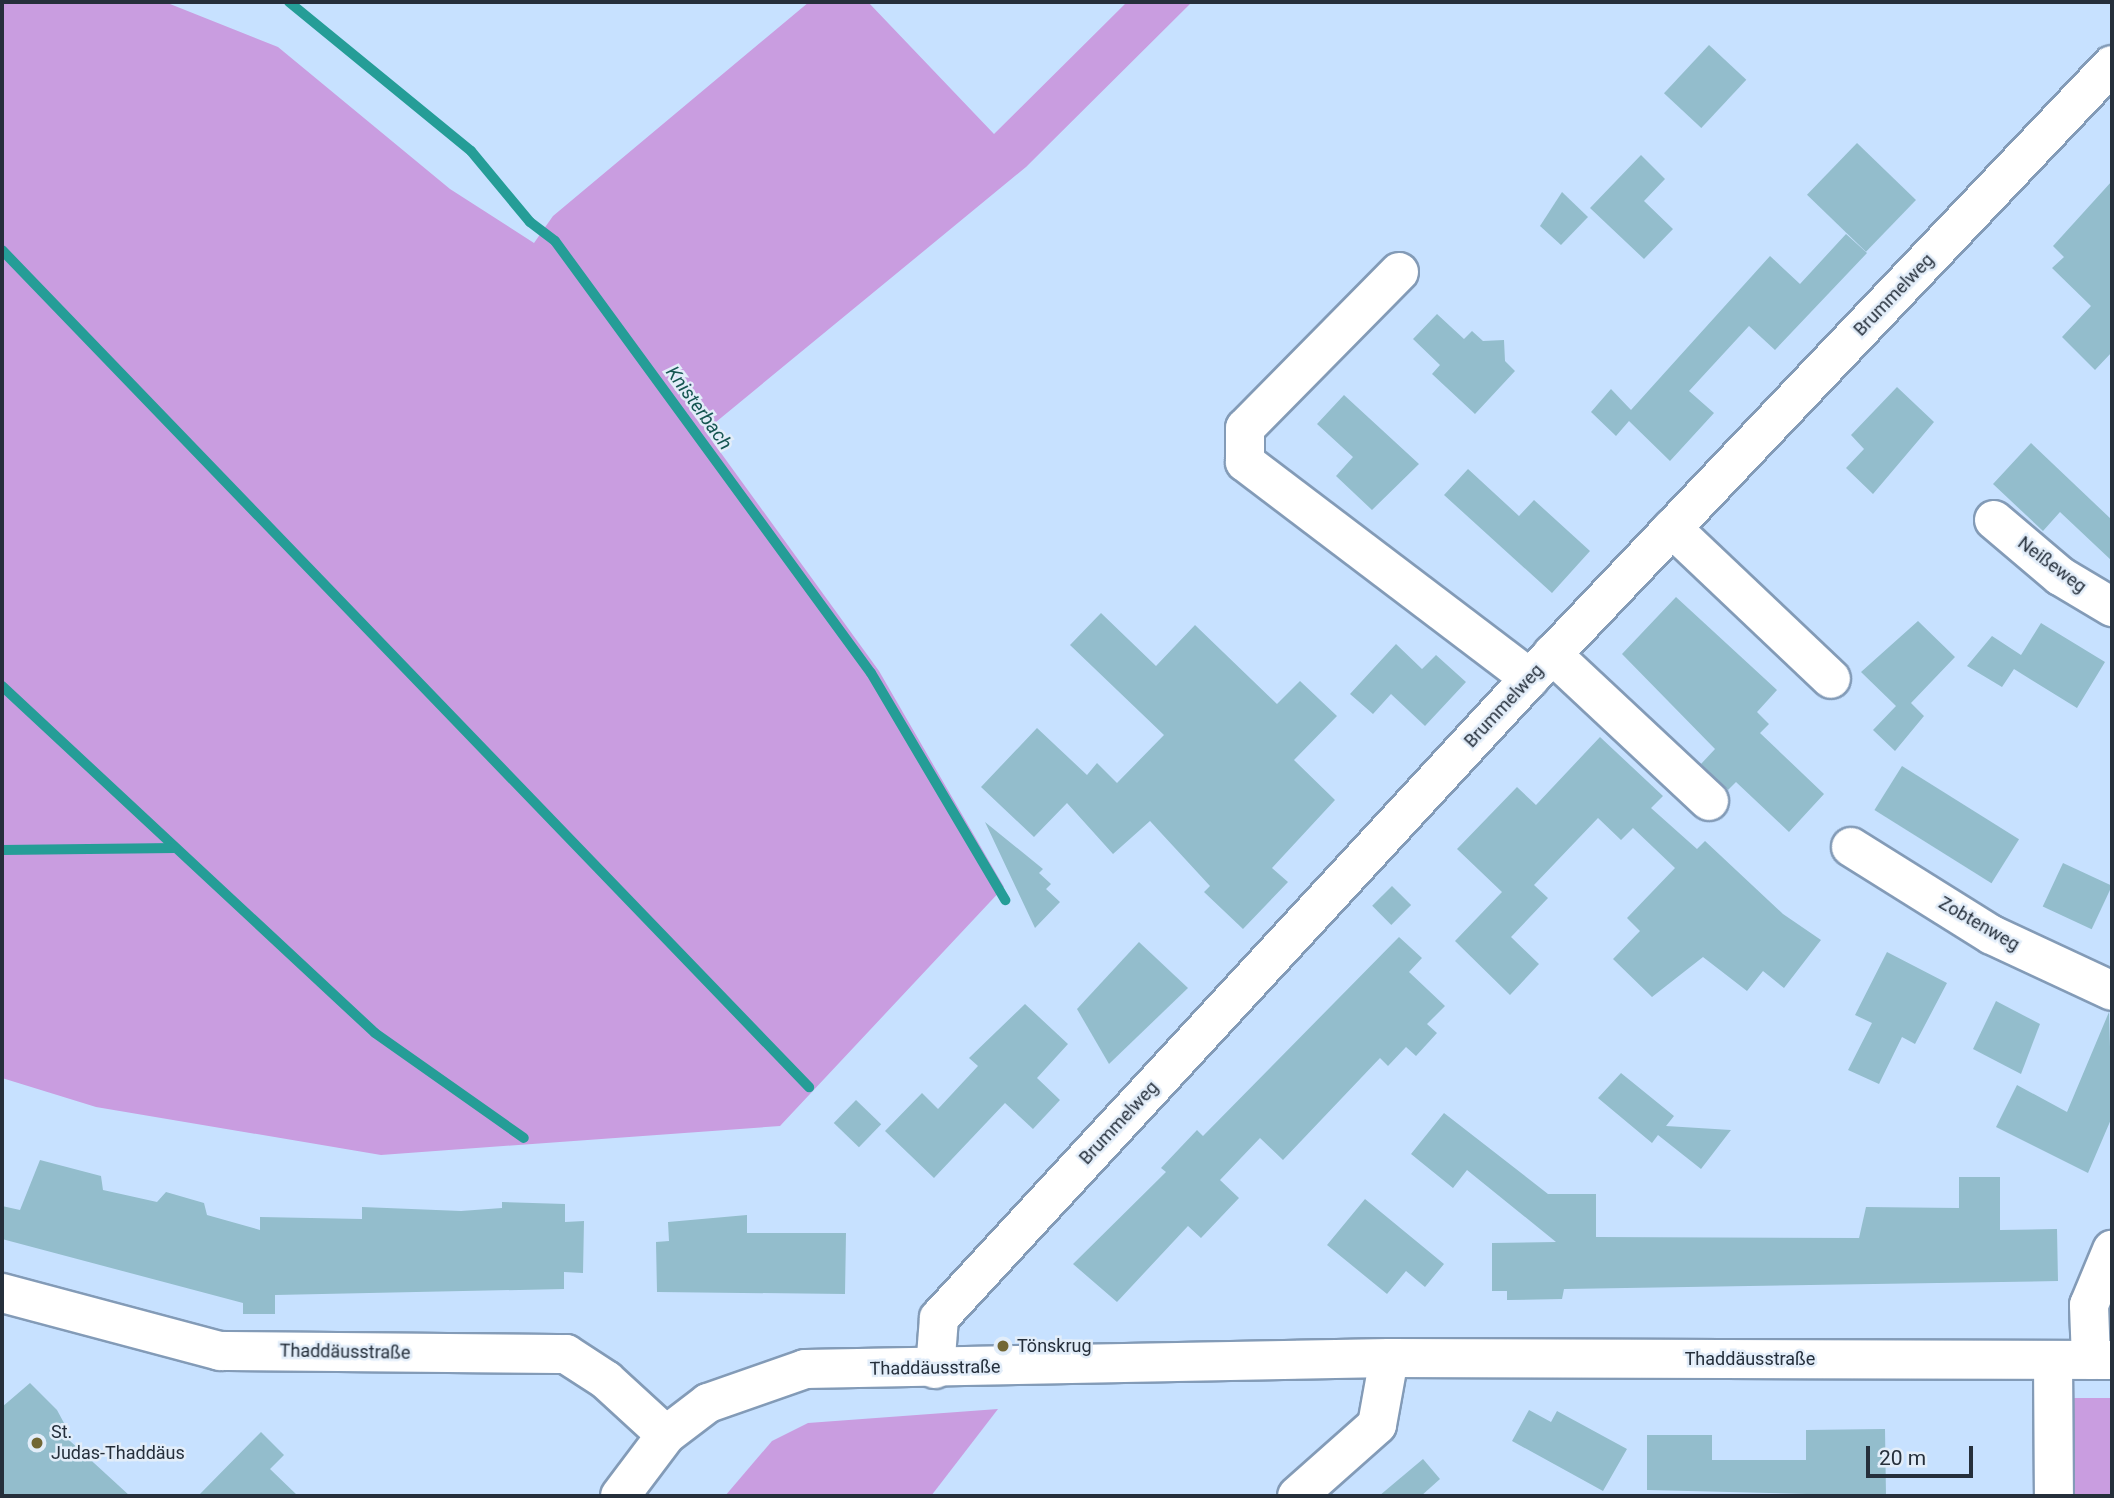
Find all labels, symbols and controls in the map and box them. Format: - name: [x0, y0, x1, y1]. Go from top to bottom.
- street label: Brummelweg: [1849, 249, 1939, 341]
- water label: Knisterbach: [661, 362, 737, 454]
- street label: Neißeweg: [2013, 532, 2091, 598]
- street label: Brummelweg: [1460, 660, 1548, 752]
- street label: Zobtenweg: [1935, 892, 2023, 956]
- street label: Brummelweg: [1075, 1077, 1163, 1169]
- place label: Tönskrug: [1017, 1335, 1092, 1357]
- marker: Tönskrug: [995, 1338, 1011, 1354]
- street label: Thaddäusstraße: [279, 1340, 411, 1364]
- street label: Thaddäusstraße: [1685, 1348, 1815, 1370]
- street label: Thaddäusstraße: [869, 1356, 1001, 1380]
- place label: St. Judas-Thaddäus: [51, 1422, 185, 1464]
- scale bar: [1869, 1432, 1976, 1476]
- marker: St. Judas-Thaddäus: [29, 1435, 45, 1451]
- text: 20 m: [1879, 1446, 1926, 1470]

